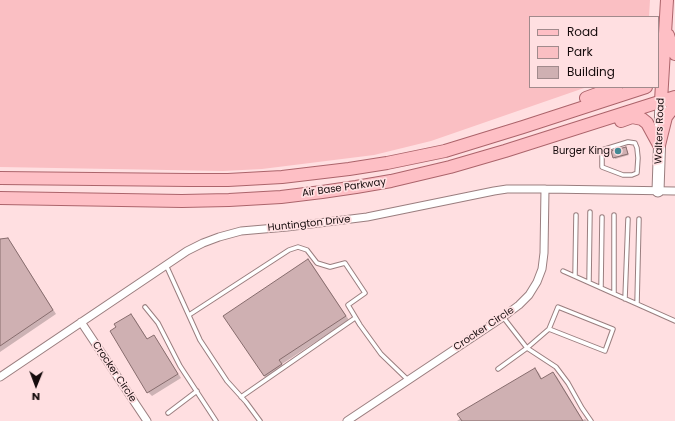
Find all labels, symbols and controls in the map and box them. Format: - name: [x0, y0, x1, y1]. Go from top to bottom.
- legend: [529, 16, 659, 88]
- text: Road: [567, 23, 598, 40]
- text: Park: [567, 43, 593, 60]
- text: Building: [567, 63, 615, 80]
- street label: Walters Road: [653, 98, 667, 164]
- place label: Burger King: [553, 145, 610, 157]
- marker: Burger King: [613, 146, 623, 156]
- street label: Air Base Parkway: [301, 176, 387, 200]
- street label: Huntington Drive: [267, 214, 351, 234]
- street label: Crocker Circle: [452, 304, 516, 354]
- street label: Crocker Circle: [89, 340, 139, 404]
- north arrow: [16, 365, 56, 405]
- text: N: [32, 389, 40, 405]

